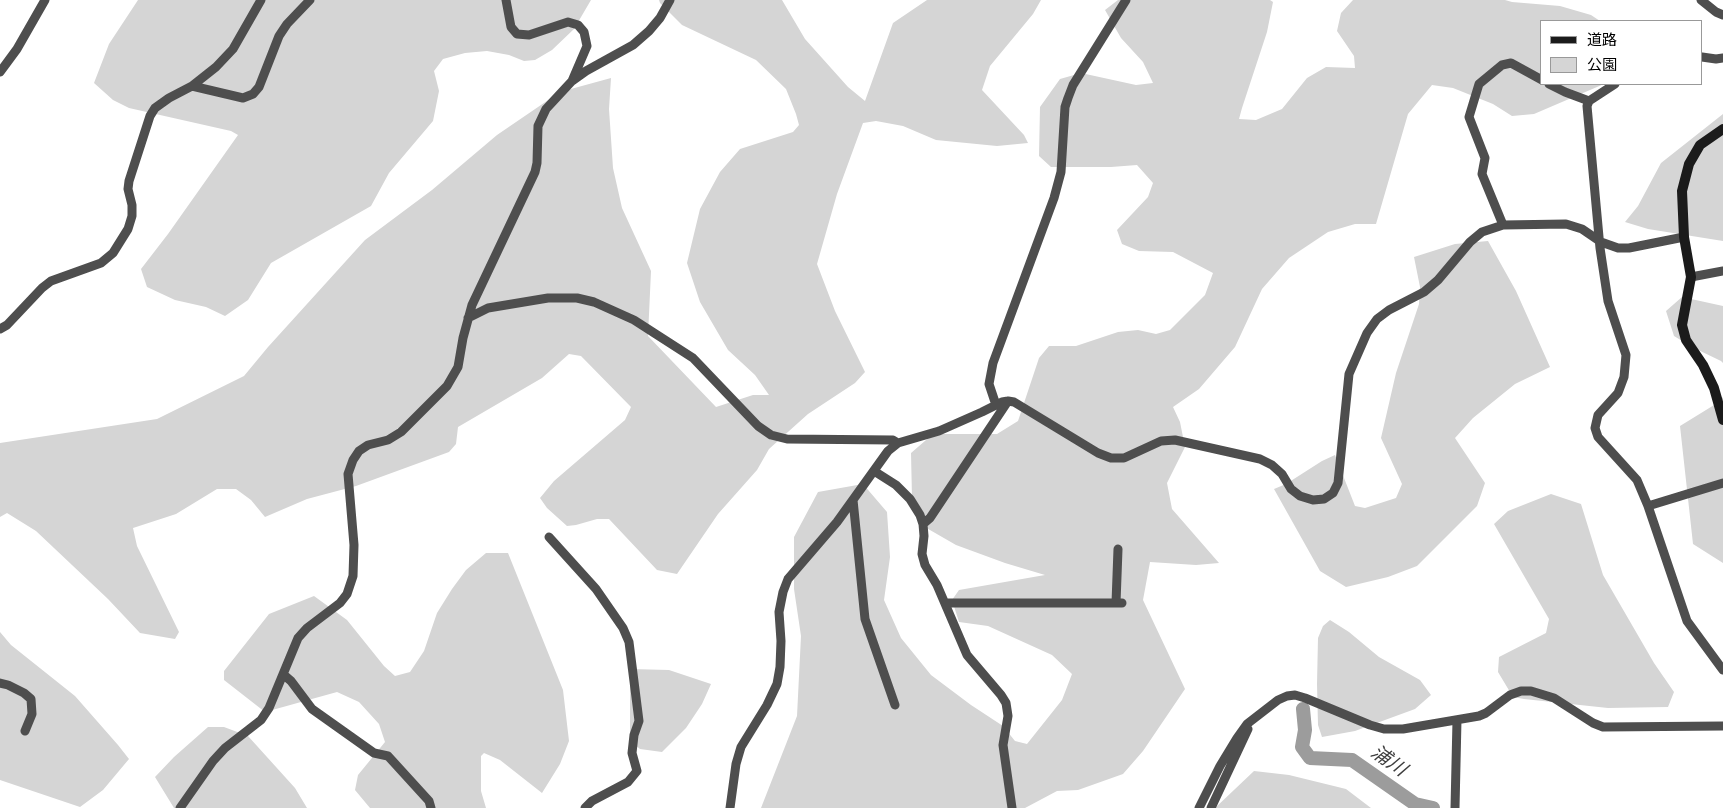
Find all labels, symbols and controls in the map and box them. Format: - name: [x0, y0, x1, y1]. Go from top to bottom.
- legend: [1540, 20, 1703, 85]
- text: 道路: [1587, 29, 1617, 51]
- text: 公園: [1587, 54, 1617, 76]
- water label: 浦川: [1366, 742, 1410, 782]

